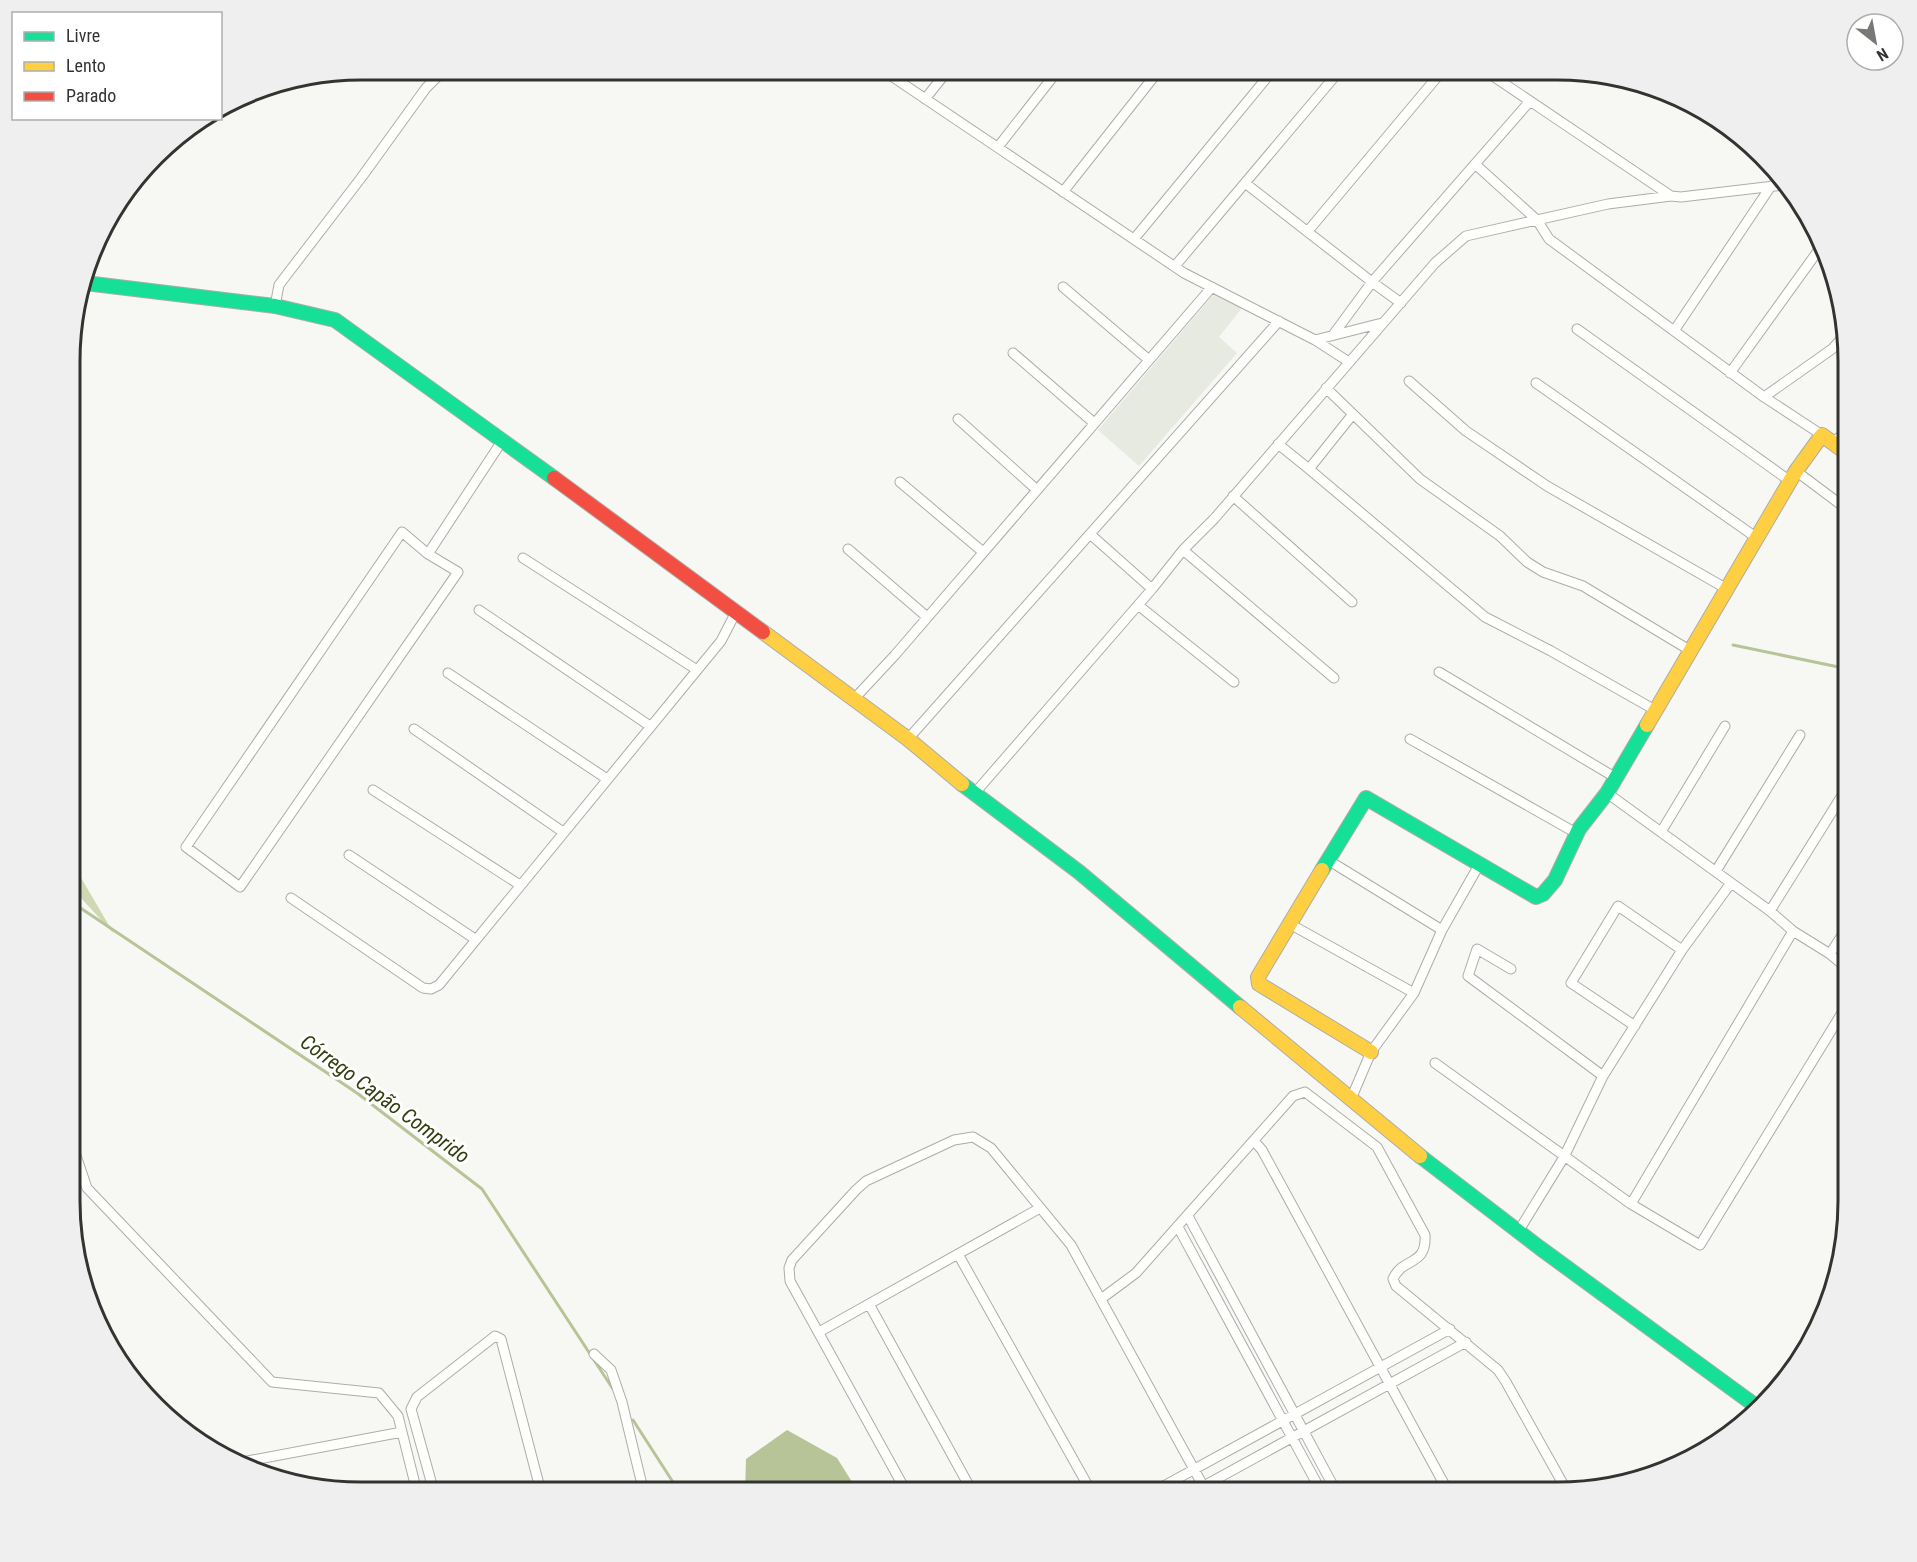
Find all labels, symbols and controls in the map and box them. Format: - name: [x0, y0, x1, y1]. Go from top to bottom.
- legend: [12, 12, 222, 120]
- north arrow: [1845, 12, 1905, 72]
- text: Livre: [66, 25, 100, 46]
- text: N: [1873, 44, 1892, 65]
- text: Lento: [66, 55, 106, 76]
- text: Parado: [66, 85, 116, 106]
- water label: Córrego Capão Comprido: [296, 1030, 474, 1168]

